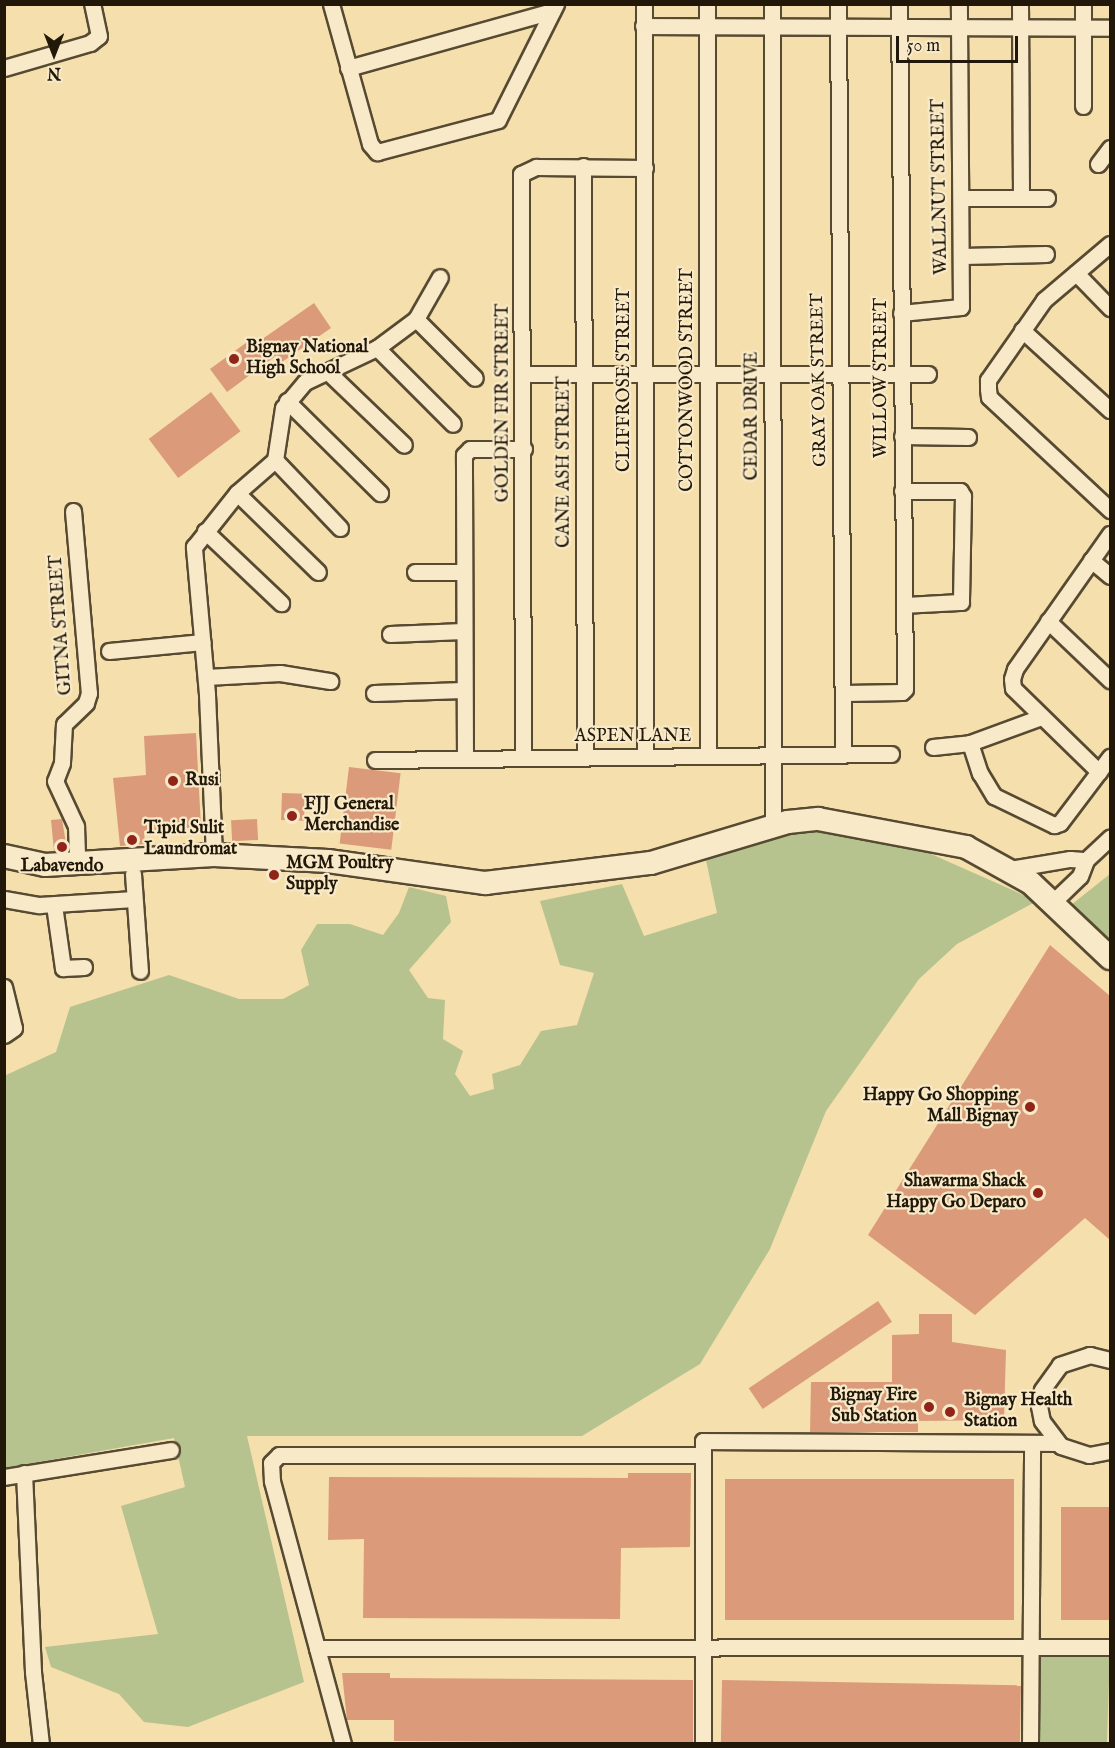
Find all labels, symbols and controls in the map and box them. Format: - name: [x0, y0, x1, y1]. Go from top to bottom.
- north arrow: [24, 24, 84, 84]
- scale bar: [899, 24, 1020, 62]
- text: 50 m: [907, 35, 940, 58]
- text: N: [47, 62, 61, 82]
- street label: WALLNUT STREET: [929, 99, 953, 275]
- street label: COTTONWOOD STREET: [677, 268, 699, 492]
- street label: CLIFFROSE STREET: [614, 288, 636, 472]
- street label: GRAY OAK STREET: [808, 293, 832, 467]
- street label: WILLOW STREET: [871, 298, 893, 458]
- street label: GOLDEN FIR STREET: [493, 304, 515, 502]
- place label: Bignay National High School: [246, 338, 368, 380]
- marker: Bignay National High School: [227, 352, 241, 366]
- street label: CEDAR DRIVE: [742, 352, 764, 480]
- street label: CANE ASH STREET: [554, 376, 576, 548]
- street label: GITNA STREET: [46, 554, 78, 696]
- street label: ASPEN LANE: [575, 726, 691, 748]
- place label: Rusi: [185, 770, 219, 792]
- marker: Rusi: [166, 774, 180, 788]
- place label: FJJ General Merchandise: [304, 795, 399, 838]
- marker: FJJ General Merchandise: [285, 809, 299, 823]
- place label: Tipid Sulit Laundromat: [144, 819, 237, 862]
- marker: Tipid Sulit Laundromat: [125, 833, 139, 847]
- marker: Labavendo: [55, 840, 69, 854]
- place label: MGM Poultry Supply: [286, 854, 393, 896]
- place label: Labavendo: [21, 856, 103, 878]
- marker: MGM Poultry Supply: [267, 868, 281, 882]
- place label: Happy Go Shopping Mall Bignay: [863, 1086, 1018, 1128]
- marker: Happy Go Shopping Mall Bignay: [1023, 1100, 1037, 1114]
- place label: Shawarma Shack Happy Go Deparo: [886, 1172, 1026, 1214]
- marker: Shawarma Shack Happy Go Deparo: [1031, 1186, 1045, 1200]
- place label: Bignay Fire Sub Station: [829, 1386, 917, 1428]
- place label: Bignay Health Station: [964, 1391, 1072, 1434]
- marker: Bignay Fire Sub Station: [922, 1400, 936, 1414]
- marker: Bignay Health Station: [941, 1403, 959, 1421]

